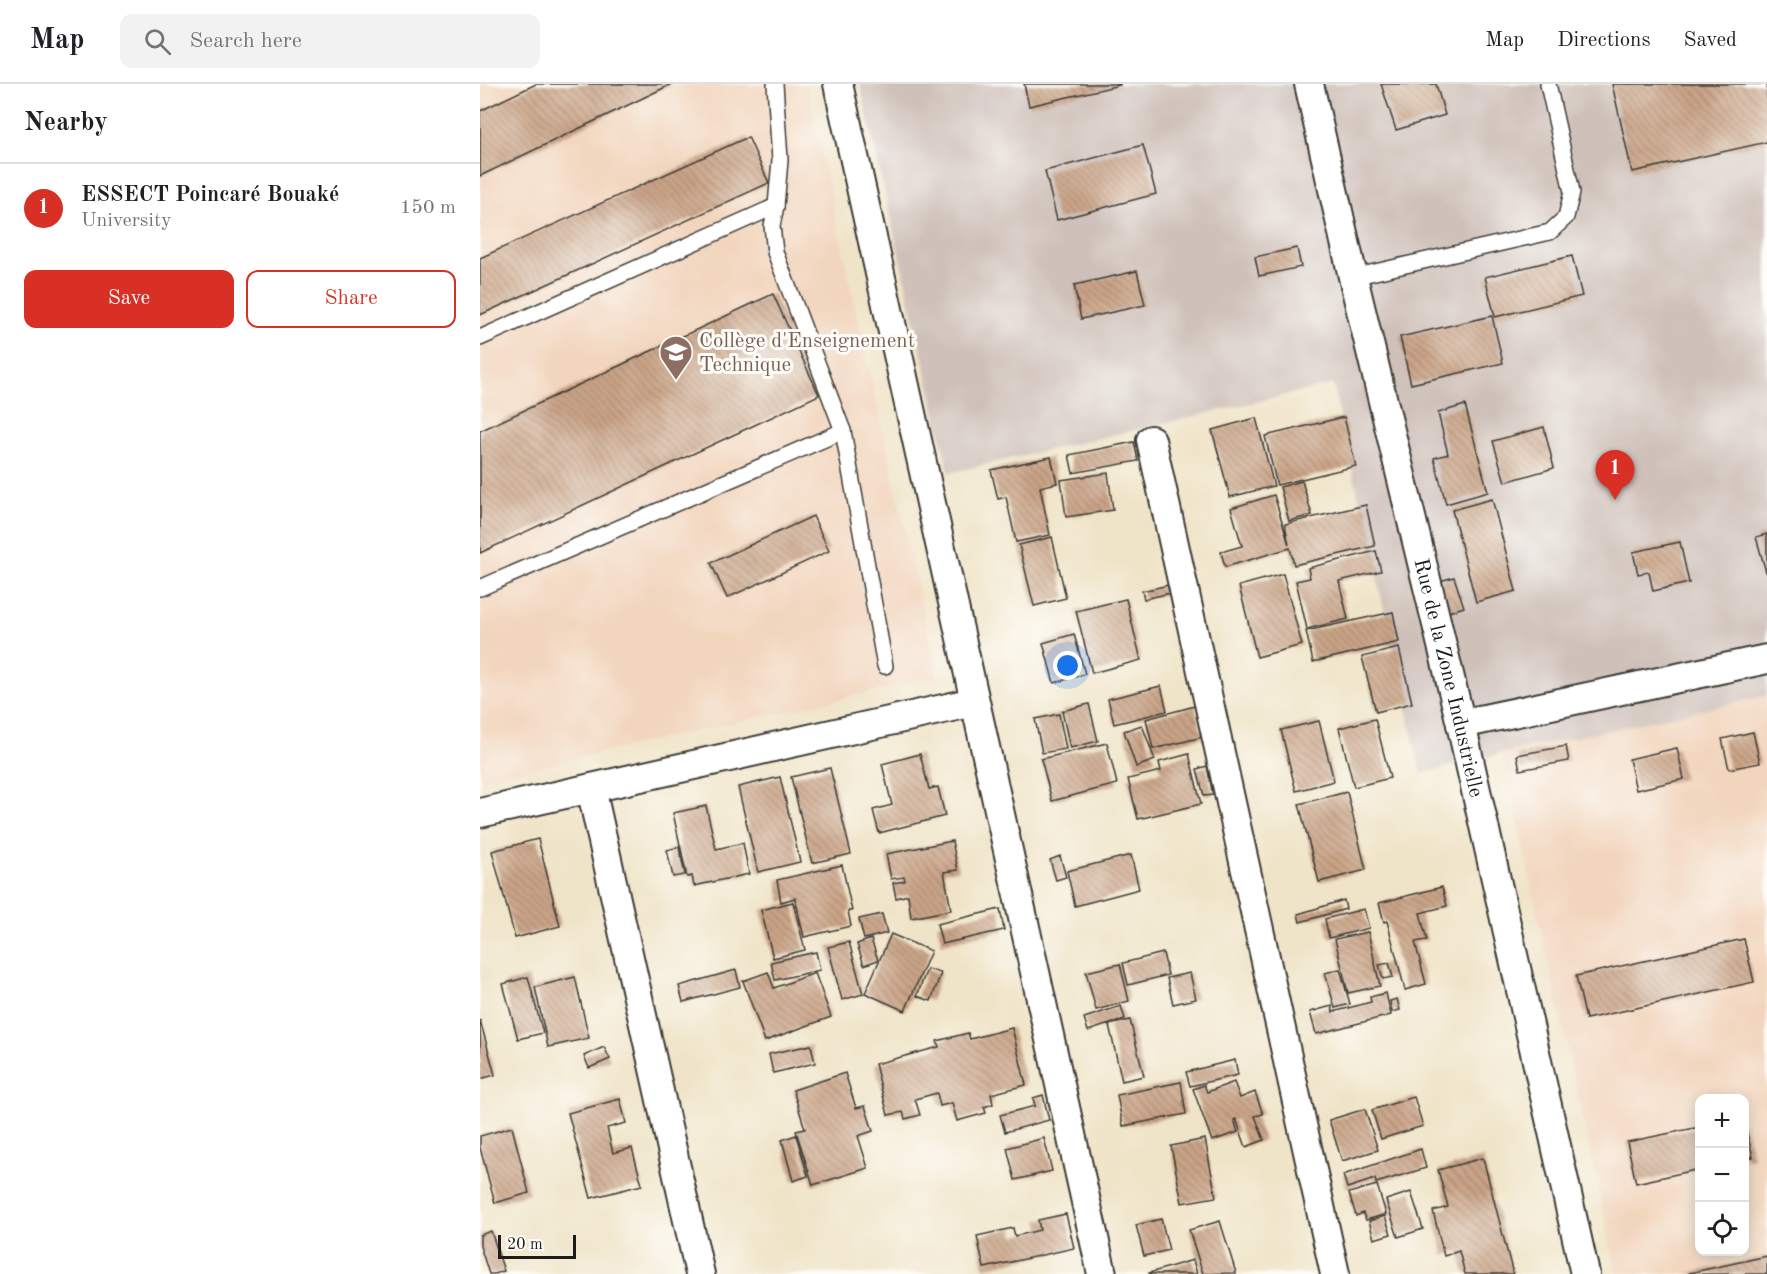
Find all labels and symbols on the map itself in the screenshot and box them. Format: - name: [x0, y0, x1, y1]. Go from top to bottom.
- place label: Collège d'Enseignement Technique: [699, 331, 915, 376]
- school or university icon: Collège d'Enseignement Technique: [658, 334, 694, 381]
- pin: 1: [1596, 450, 1634, 500]
- street label: Rue de la Zone Industrielle: [1409, 557, 1486, 799]
- your location: [1053, 651, 1082, 680]
- scale bar: [498, 1232, 576, 1260]

